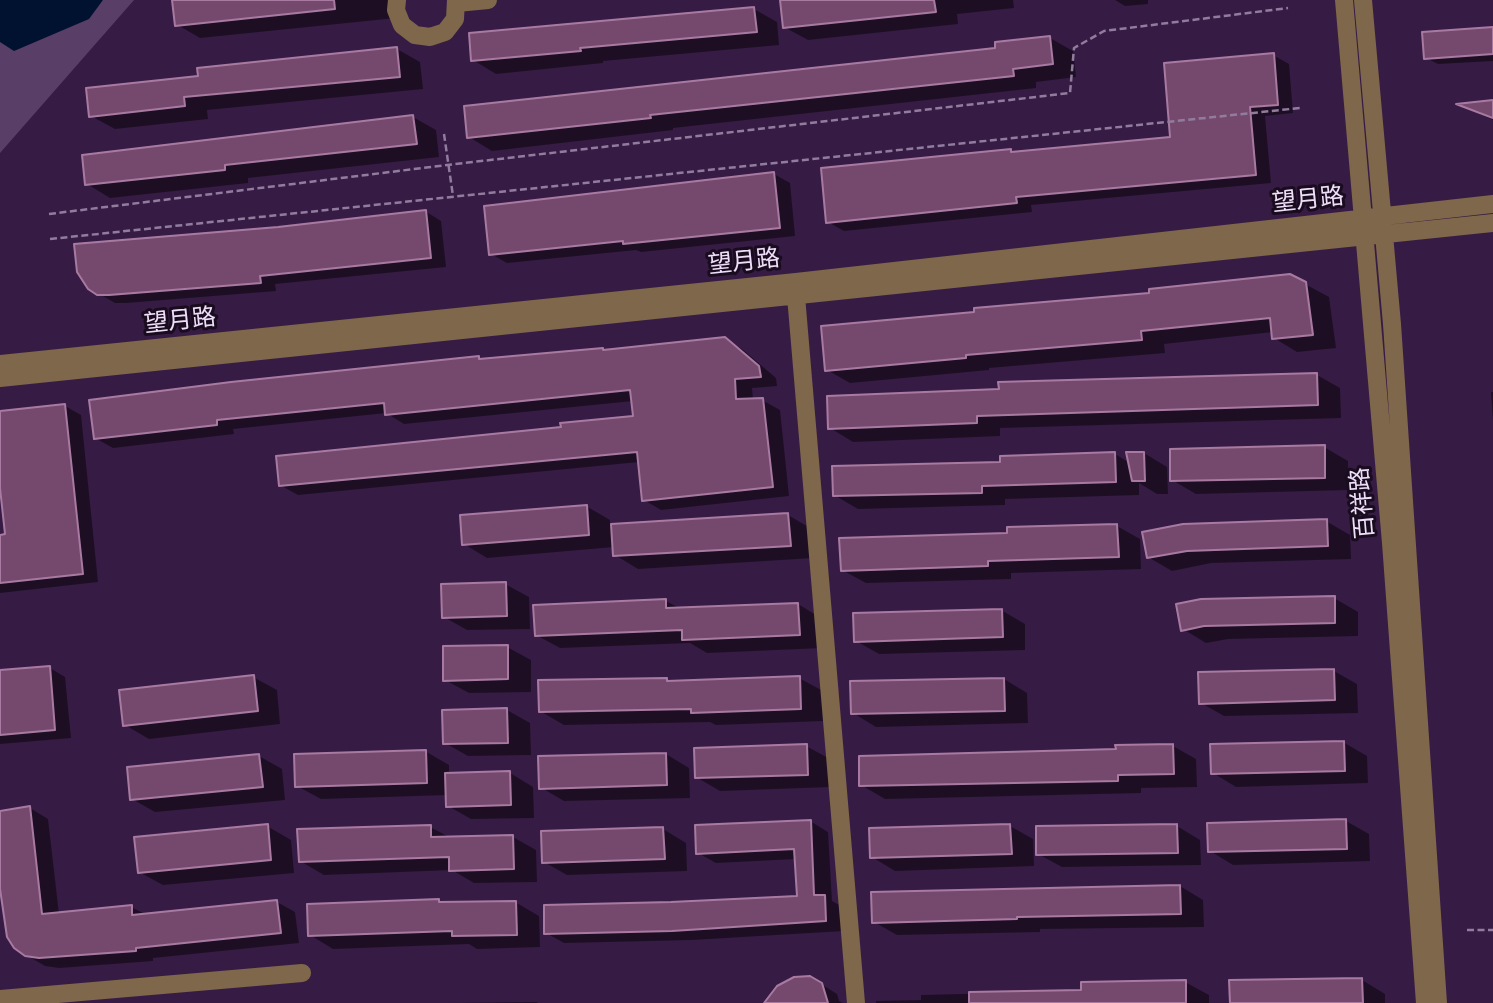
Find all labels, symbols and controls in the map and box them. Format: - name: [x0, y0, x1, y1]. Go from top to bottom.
- street label: 望月路: [1271, 182, 1345, 218]
- street label: 望月路: [707, 244, 781, 280]
- street label: 望月路: [143, 303, 217, 339]
- street label: 百祥路: [1346, 466, 1380, 540]

